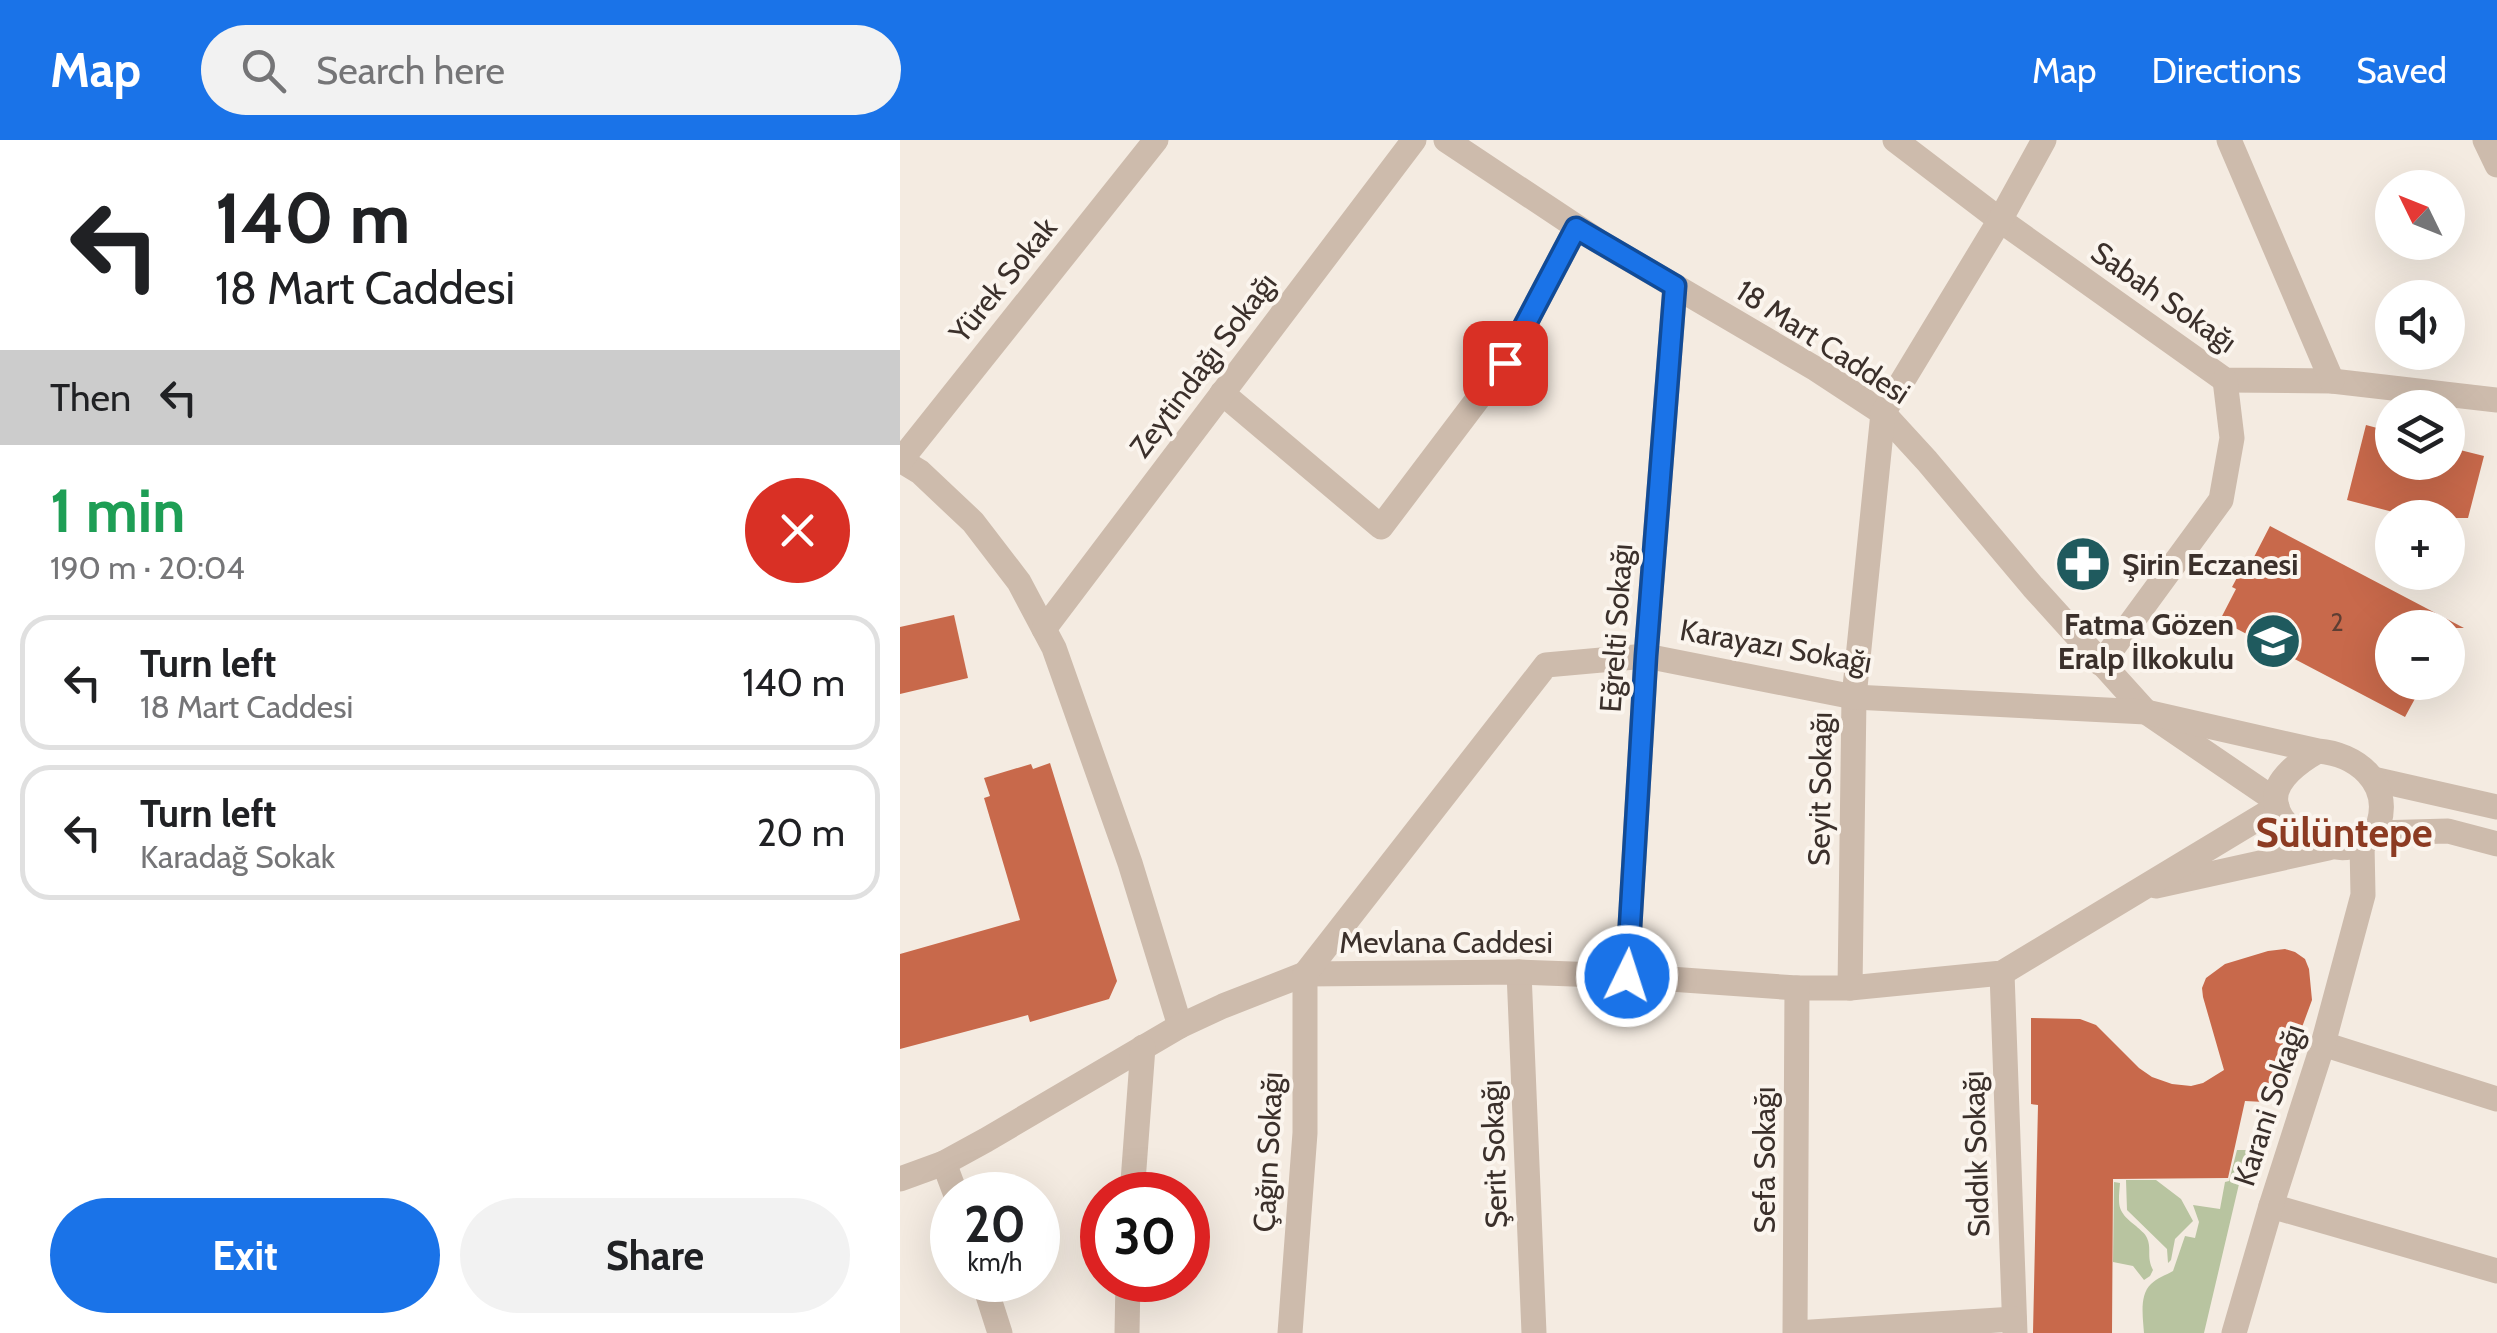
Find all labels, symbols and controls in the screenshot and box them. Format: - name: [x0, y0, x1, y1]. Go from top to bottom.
- search box: [201, 25, 901, 115]
- text: Map: [50, 41, 141, 99]
- icon: search: [236, 43, 291, 98]
- text: Search here: [316, 47, 505, 94]
- text: Map: [2032, 49, 2097, 92]
- text: Directions: [2152, 49, 2301, 92]
- text: Saved: [2356, 49, 2447, 92]
- north arrow: [2375, 170, 2465, 260]
- map controls: [2375, 170, 2465, 700]
- text: 140 m: [215, 175, 410, 261]
- icon: left: [50, 180, 180, 310]
- street label: Yürek Sokak: [941, 209, 1065, 351]
- street label: Sabah Sokağı: [2084, 233, 2244, 361]
- text: 18 Mart Caddesi: [215, 261, 515, 315]
- street label: Zeytindağı Sokağı: [1122, 265, 1284, 465]
- street label: 18 Mart Caddesi: [1729, 272, 1917, 412]
- button: sound: [2375, 280, 2465, 370]
- pin: [1463, 321, 1548, 406]
- icon: arrive: [1478, 336, 1533, 391]
- icon: left: [151, 370, 206, 425]
- text: Then: [50, 374, 131, 421]
- button: layers: [2375, 390, 2465, 480]
- text: 1 min: [50, 474, 185, 547]
- button: close: [745, 478, 850, 583]
- button: +: [2375, 500, 2465, 590]
- pharmacy icon: Şirin Eczanesi: [2053, 534, 2113, 594]
- street label: Eğrelti Sokağı: [1592, 542, 1640, 714]
- place label: Şirin Eczanesi: [2122, 546, 2298, 583]
- text: 190 m · 20:04: [50, 548, 245, 587]
- place label: Fatma Gözen Eralp İlkokulu: [2058, 606, 2234, 677]
- house number: 2: [2330, 607, 2344, 637]
- button: −: [2375, 610, 2465, 700]
- street label: Karayazı Sokağı: [1677, 611, 1875, 681]
- school or university icon: Fatma Gözen Eralp İlkokulu: [2243, 611, 2303, 671]
- text: Turn left: [140, 640, 276, 687]
- icon: left: [55, 655, 110, 710]
- text: 140 m: [742, 659, 845, 706]
- text: 18 Mart Caddesi: [140, 687, 353, 726]
- street label: Seyit Sokağı: [1800, 712, 1840, 866]
- text: Turn left: [140, 790, 276, 837]
- icon: left: [55, 805, 110, 860]
- district label: Sülüntepe: [2255, 808, 2433, 857]
- text: 20 m: [757, 809, 845, 856]
- text: Karadağ Sokak: [140, 837, 335, 876]
- street label: Mevlana Caddesi: [1339, 924, 1553, 961]
- position arrow: [1575, 924, 1679, 1028]
- street label: Karani Sokağı: [2225, 1019, 2313, 1191]
- street label: Sıddık Sokağı: [1955, 1070, 1997, 1238]
- street label: Çağın Sokağı: [1245, 1071, 1291, 1233]
- street label: Şerit Sokağı: [1473, 1079, 1515, 1229]
- street label: Sefa Sokağı: [1746, 1087, 1783, 1233]
- speed limit sign: 30: [1080, 1172, 1210, 1302]
- text: 20: [964, 1194, 1026, 1255]
- button: Exit: [50, 1198, 440, 1313]
- button: Share: [460, 1198, 850, 1313]
- text: km/h: [968, 1247, 1022, 1277]

